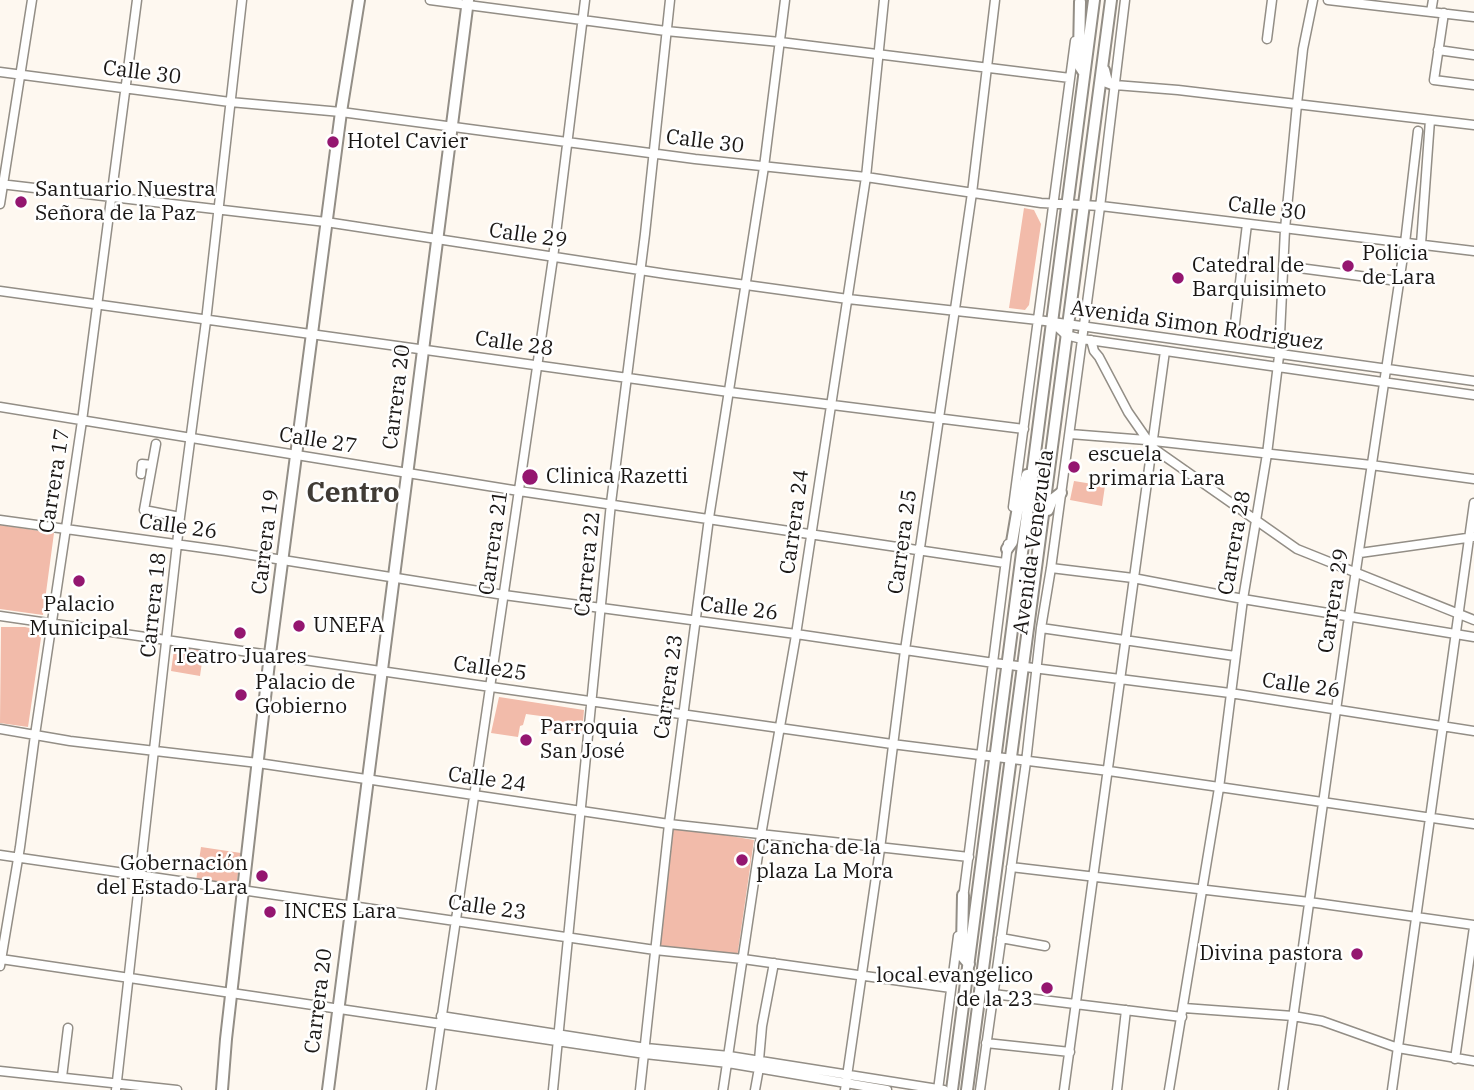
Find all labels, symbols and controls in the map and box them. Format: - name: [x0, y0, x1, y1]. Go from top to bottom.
- street label: Calle 30: [101, 56, 183, 90]
- street label: Calle 30: [664, 125, 746, 159]
- place label: Hotel Cavier: [347, 129, 468, 155]
- marker: Hotel Cavier: [325, 134, 341, 150]
- place label: Santuario Nuestra Señora de la Paz: [35, 177, 216, 227]
- street label: Calle 30: [1226, 192, 1308, 226]
- marker: Santuario Nuestra Señora de la Paz: [13, 194, 29, 210]
- street label: Calle 29: [487, 218, 569, 254]
- place label: Policia de Lara: [1362, 241, 1436, 291]
- place label: Catedral de Barquisimeto: [1192, 253, 1326, 303]
- marker: Policia de Lara: [1340, 258, 1356, 274]
- marker: Catedral de Barquisimeto: [1170, 270, 1186, 286]
- street label: Avenida Simon Rodriguez: [1069, 296, 1325, 356]
- street label: Calle 28: [473, 326, 555, 362]
- street label: Carrera 20: [378, 343, 416, 451]
- street label: Calle 27: [277, 422, 359, 460]
- street label: Carrera 17: [34, 427, 76, 535]
- place label: escuela primaria Lara: [1088, 442, 1225, 492]
- street label: Avenida Venezuela: [1009, 448, 1059, 636]
- marker: escuela primaria Lara: [1066, 459, 1082, 475]
- place label: Clinica Razetti: [546, 464, 688, 490]
- marker: Clinica Razetti: [520, 467, 540, 487]
- street label: Carrera 24: [775, 468, 815, 576]
- district label: Centro: [306, 477, 400, 511]
- street label: Carrera 19: [247, 488, 285, 596]
- street label: Carrera 25: [883, 488, 923, 596]
- street label: Carrera 21: [474, 489, 514, 597]
- street label: Carrera 28: [1213, 489, 1257, 597]
- street label: Calle 26: [137, 509, 219, 545]
- street label: Carrera 22: [570, 510, 606, 618]
- street label: Carrera 29: [1313, 547, 1355, 655]
- street label: Carrera 18: [136, 551, 172, 659]
- marker: Palacio Municipal: [71, 573, 87, 589]
- place label: Palacio Municipal: [29, 592, 129, 642]
- street label: Calle 26: [698, 592, 780, 626]
- place label: UNEFA: [313, 613, 385, 639]
- marker: UNEFA: [291, 618, 307, 634]
- marker: Teatro Juares: [232, 625, 248, 641]
- street label: Carrera 23: [649, 633, 689, 741]
- place label: Teatro Juares: [173, 644, 307, 670]
- street label: Calle25: [452, 651, 528, 687]
- street label: Calle 26: [1260, 668, 1342, 704]
- place label: Palacio de Gobierno: [255, 670, 355, 720]
- marker: Palacio de Gobierno: [233, 687, 249, 703]
- place label: Parroquia San José: [540, 715, 639, 765]
- marker: Parroquia San José: [518, 732, 534, 748]
- street label: Calle 24: [446, 762, 528, 798]
- place label: Cancha de la plaza La Mora: [756, 835, 893, 885]
- place label: Gobernación del Estado Lara: [96, 851, 248, 901]
- marker: Cancha de la plaza La Mora: [734, 852, 750, 868]
- marker: Gobernación del Estado Lara: [254, 868, 270, 884]
- street label: Calle 23: [446, 890, 528, 926]
- place label: INCES Lara: [284, 899, 397, 925]
- marker: INCES Lara: [262, 904, 278, 920]
- place label: Divina pastora: [1199, 941, 1343, 967]
- marker: Divina pastora: [1349, 946, 1365, 962]
- street label: Carrera 20: [300, 947, 338, 1055]
- place label: local evangelico de la 23: [876, 963, 1033, 1013]
- marker: local evangelico de la 23: [1039, 980, 1055, 996]

